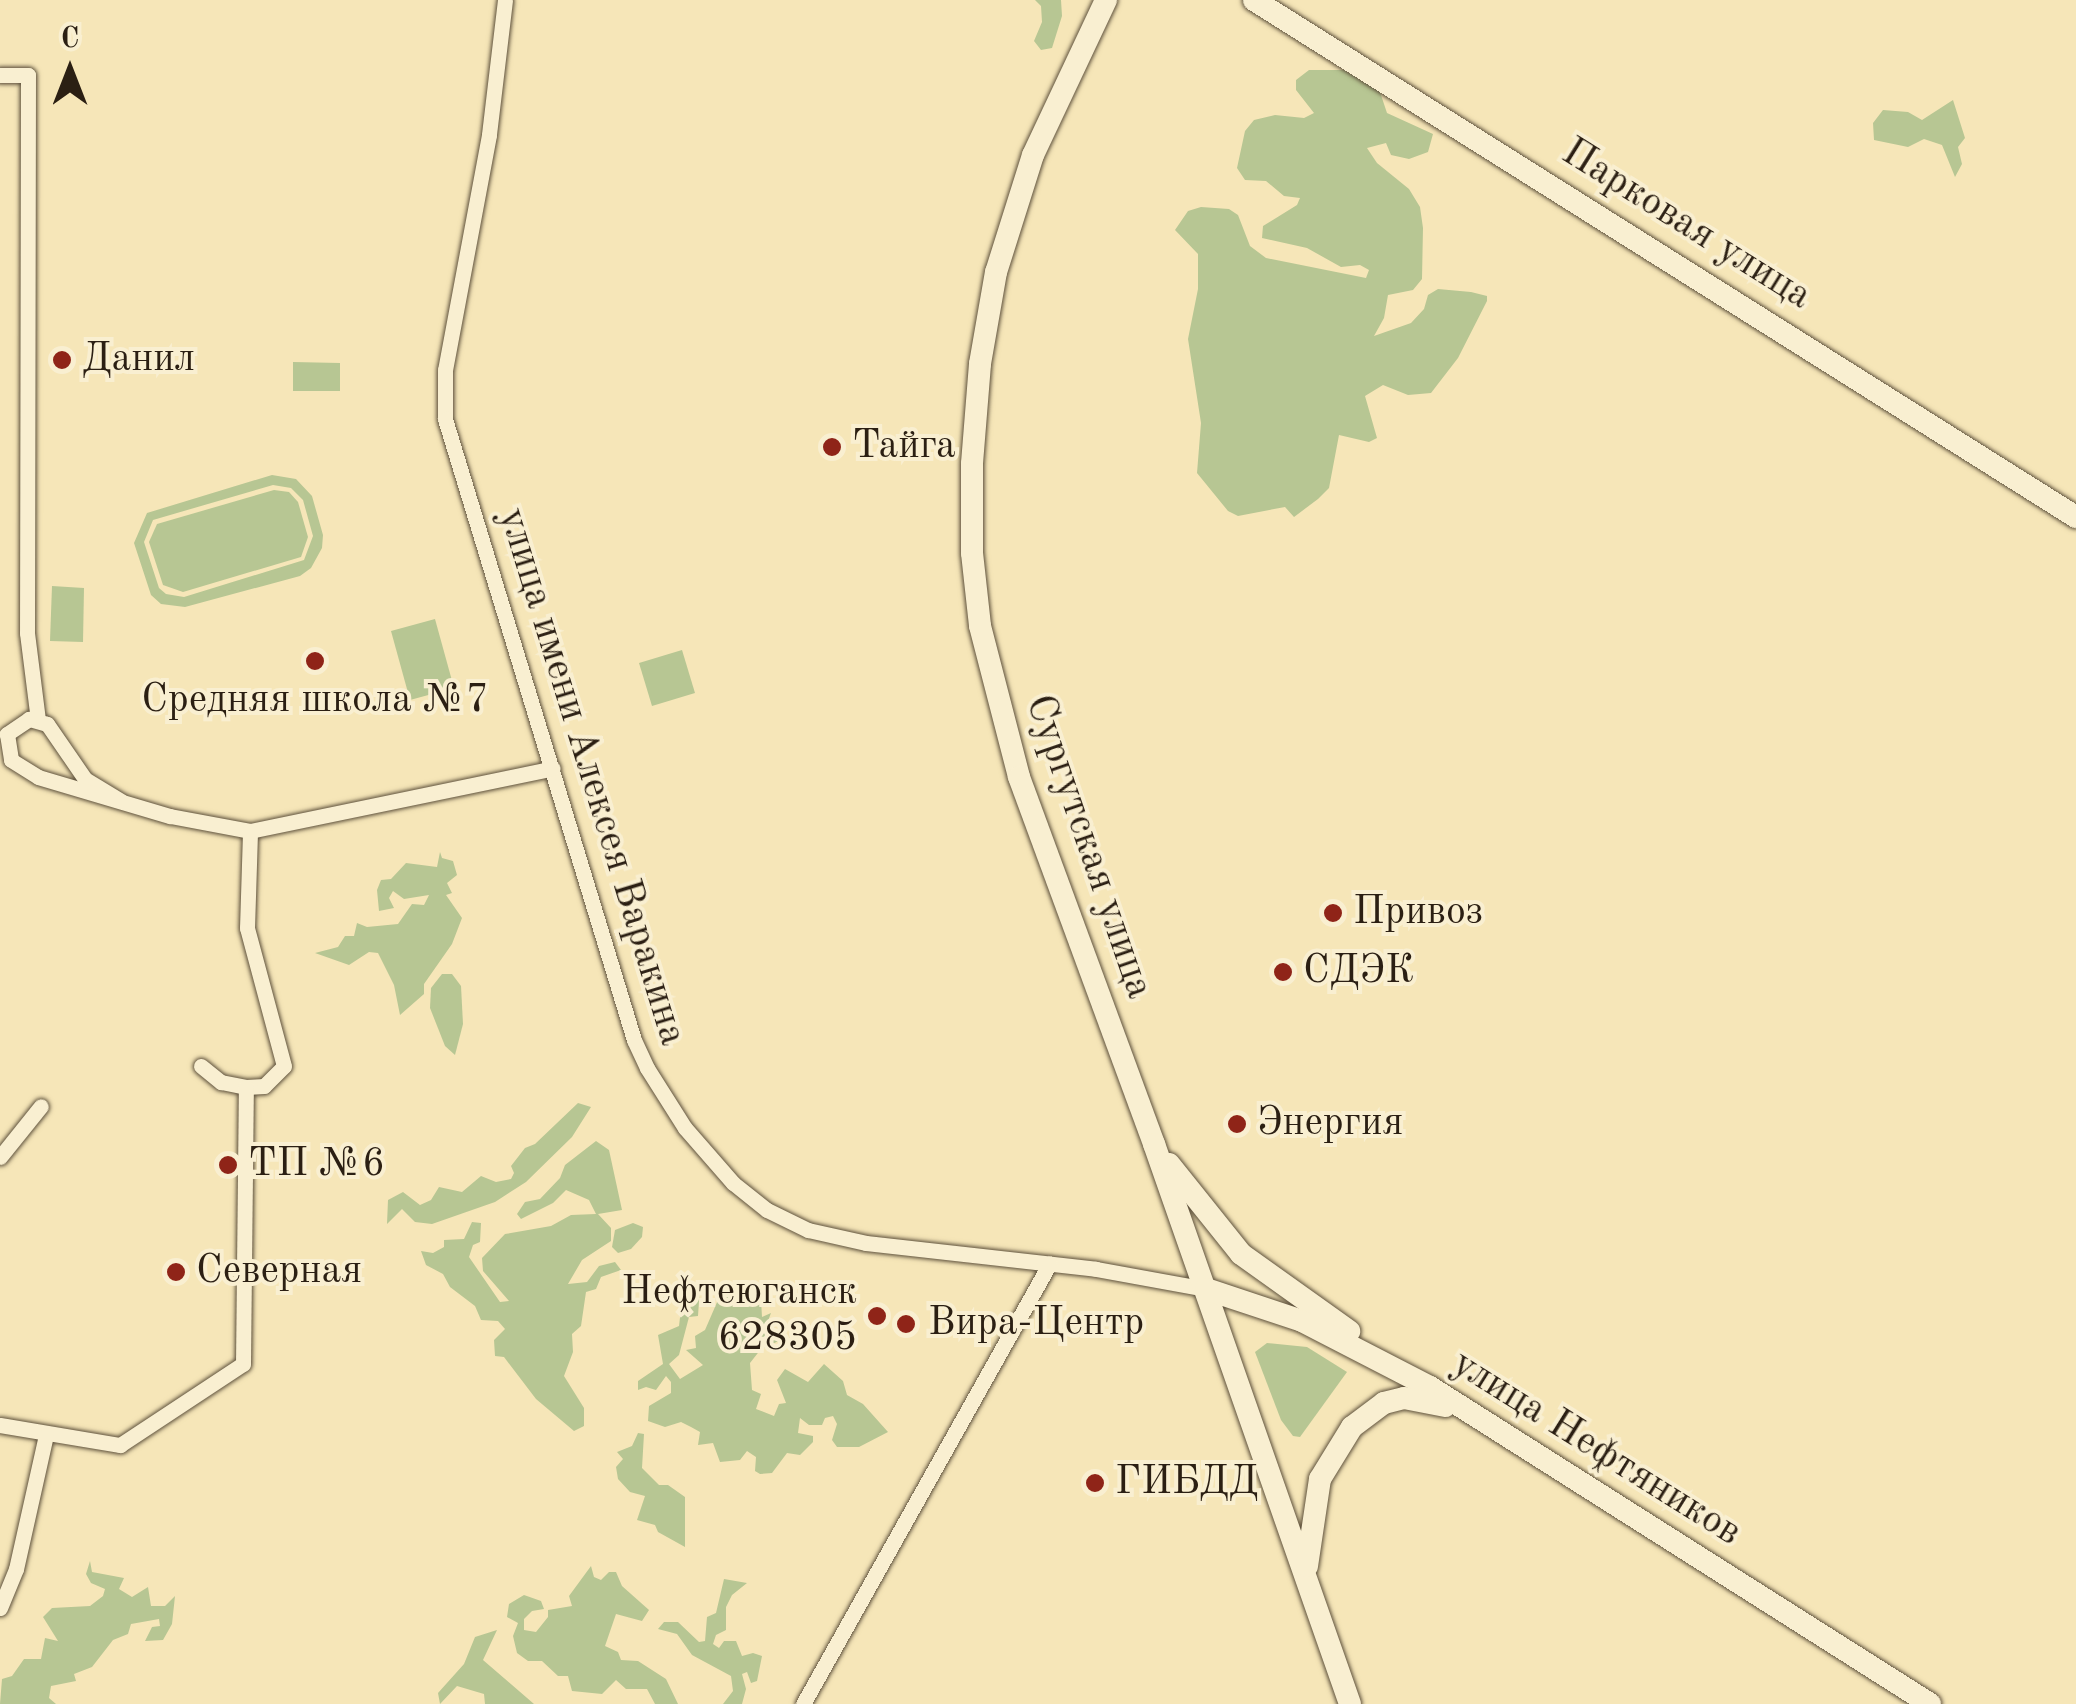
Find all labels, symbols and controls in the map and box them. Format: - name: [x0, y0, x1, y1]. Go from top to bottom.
- north arrow: [20, 20, 120, 120]
- text: С: [61, 26, 79, 54]
- street label: Парковая улица: [1552, 129, 1820, 321]
- place label: Данил: [82, 336, 195, 384]
- marker: Данил: [51, 349, 73, 371]
- place label: Тайга: [852, 423, 956, 471]
- marker: Тайга: [821, 436, 843, 458]
- street label: улица имени Алексея Варакина: [486, 503, 696, 1051]
- marker: Средняя школа №7: [304, 650, 326, 672]
- place label: Средняя школа №7: [141, 677, 489, 725]
- street label: Сургутская улица: [1014, 689, 1162, 1005]
- place label: Привоз: [1353, 889, 1483, 937]
- marker: Привоз: [1322, 902, 1344, 924]
- place label: СДЭК: [1303, 948, 1414, 996]
- marker: СДЭК: [1272, 961, 1294, 983]
- place label: Энергия: [1257, 1100, 1403, 1148]
- marker: Энергия: [1226, 1113, 1248, 1135]
- place label: ТП №6: [248, 1141, 385, 1189]
- marker: ТП №6: [217, 1154, 239, 1176]
- place label: Северная: [196, 1248, 362, 1296]
- marker: Северная: [165, 1261, 187, 1283]
- place label: Нефтеюганск 628305: [621, 1269, 857, 1363]
- place label: Вира-Центр: [928, 1300, 1144, 1348]
- marker: Нефтеюганск 628305: [866, 1305, 888, 1327]
- marker: Вира-Центр: [893, 1311, 919, 1337]
- street label: улица Нефтяников: [1442, 1341, 1750, 1557]
- place label: ГИБДД: [1115, 1459, 1258, 1507]
- marker: ГИБДД: [1084, 1472, 1106, 1494]

